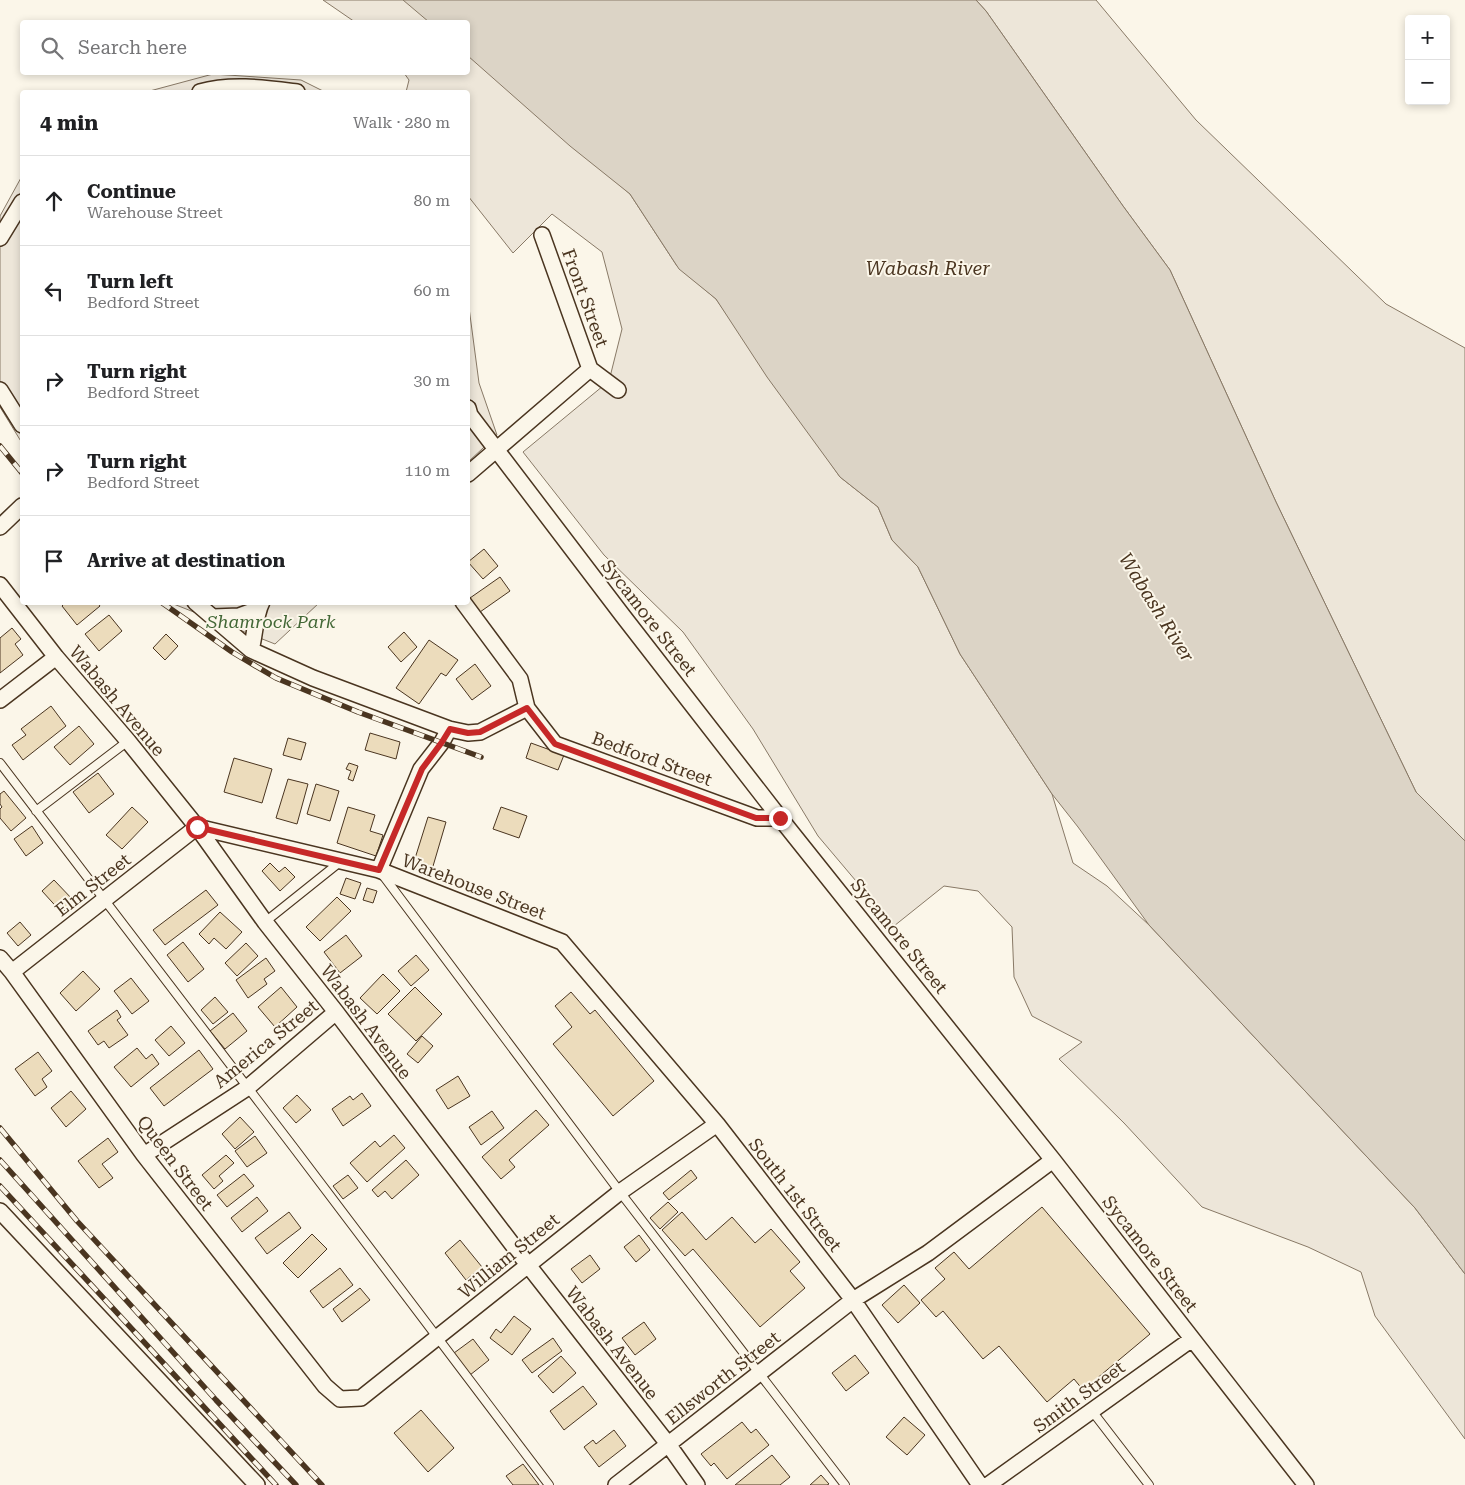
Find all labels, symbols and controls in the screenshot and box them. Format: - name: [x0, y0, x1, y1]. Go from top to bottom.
- map controls: [1405, 15, 1450, 105]
- button: +: [1405, 15, 1450, 60]
- search box: [20, 20, 470, 75]
- icon: search: [38, 34, 66, 62]
- text: Search here: [78, 36, 187, 59]
- button: −: [1405, 60, 1450, 105]
- text: 4 min: [40, 111, 98, 135]
- text: Walk · 280 m: [353, 113, 450, 132]
- text: Continue: [87, 180, 176, 203]
- icon: ahead: [40, 187, 68, 215]
- text: 80 m: [413, 191, 450, 210]
- text: Warehouse Street: [87, 203, 223, 222]
- street label: Front Street: [558, 246, 613, 350]
- water label: Wabash River: [866, 257, 990, 280]
- text: Turn left: [87, 270, 173, 293]
- icon: left: [40, 277, 68, 305]
- text: 60 m: [413, 281, 450, 300]
- text: Bedford Street: [87, 293, 200, 312]
- text: Turn right: [87, 360, 187, 383]
- icon: right: [40, 367, 68, 395]
- text: 30 m: [413, 371, 450, 390]
- text: Bedford Street: [87, 383, 200, 402]
- text: Turn right: [87, 450, 187, 473]
- icon: right: [40, 457, 68, 485]
- text: 110 m: [404, 461, 450, 480]
- text: Bedford Street: [87, 473, 200, 492]
- icon: arrive: [40, 547, 68, 575]
- water label: Wabash River: [1114, 548, 1199, 666]
- text: Arrive at destination: [87, 549, 285, 572]
- street label: Sycamore Street: [597, 555, 702, 680]
- park label: Shamrock Park: [205, 611, 336, 632]
- street label: Wabash Avenue: [65, 641, 170, 760]
- street label: Bedford Street: [589, 727, 716, 790]
- route end: [769, 807, 792, 830]
- route start: [186, 816, 209, 839]
- street label: Elm Street: [51, 849, 135, 920]
- street label: Warehouse Street: [399, 849, 549, 924]
- street label: Sycamore Street: [847, 874, 952, 998]
- street label: Wabash Avenue: [317, 960, 416, 1083]
- street label: America Street: [209, 995, 322, 1092]
- street label: Queen Street: [133, 1111, 218, 1214]
- street label: South 1st Street: [745, 1134, 846, 1256]
- street label: Sycamore Street: [1098, 1191, 1203, 1316]
- street label: William Street: [454, 1209, 563, 1303]
- street label: Wabash Avenue: [562, 1282, 663, 1404]
- street label: Ellsworth Street: [662, 1326, 784, 1429]
- street label: Smith Street: [1029, 1356, 1129, 1437]

